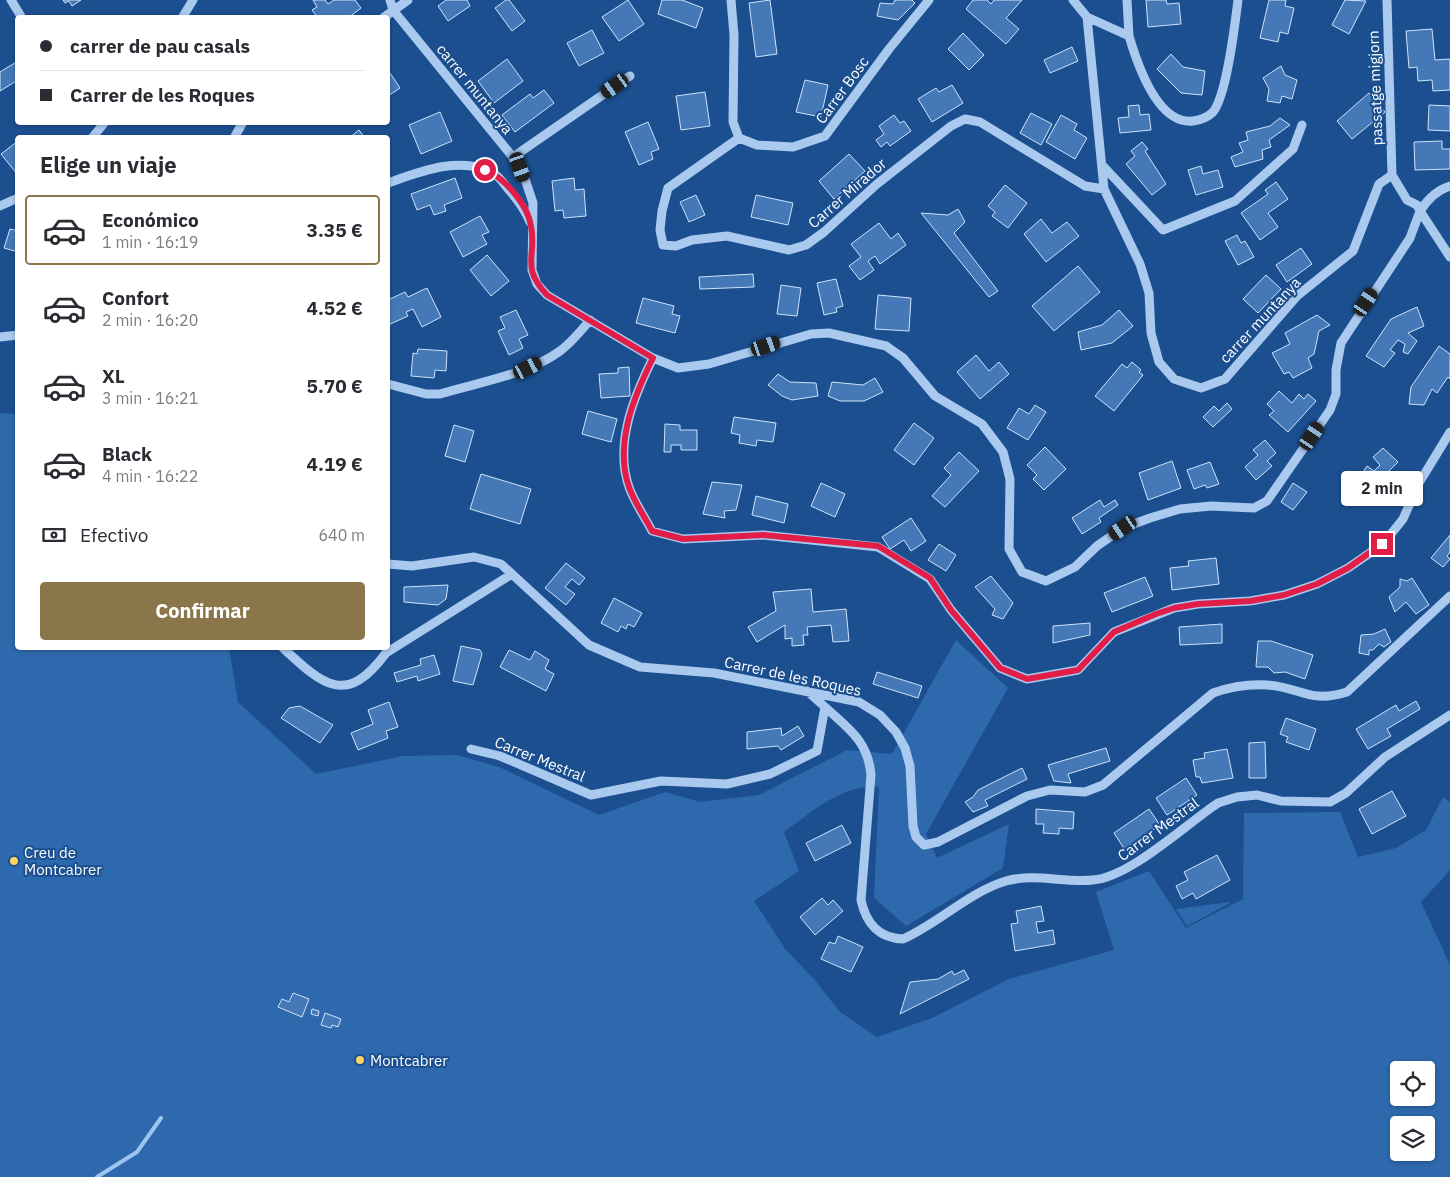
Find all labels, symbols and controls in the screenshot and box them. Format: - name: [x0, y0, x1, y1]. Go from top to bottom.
- street label: passatge migjorn: [1363, 30, 1387, 146]
- text: carrer de pau casals: [70, 34, 250, 58]
- street label: carrer muntanya: [433, 40, 517, 138]
- street label: Carrer Bosc: [811, 52, 873, 127]
- car: [598, 71, 631, 101]
- text: Carrer de les Roques: [70, 83, 255, 107]
- text: Elige un viaje: [40, 150, 177, 179]
- car: [508, 150, 531, 184]
- street label: Carrer Mirador: [804, 154, 890, 232]
- route start: [474, 159, 496, 181]
- icon: car: [42, 208, 87, 253]
- text: Económico: [102, 208, 199, 232]
- text: 3.35 €: [307, 218, 363, 242]
- text: 1 min · 16:19: [102, 232, 198, 252]
- street label: carrer muntanya: [1215, 273, 1305, 367]
- car: [1351, 285, 1380, 319]
- icon: car: [42, 286, 87, 331]
- text: Confort: [102, 286, 169, 310]
- text: 4.52 €: [307, 296, 363, 320]
- text: 2 min · 16:20: [102, 310, 198, 330]
- car: [749, 334, 782, 358]
- car: [511, 355, 544, 381]
- icon: car: [42, 364, 87, 409]
- text: XL: [102, 364, 125, 388]
- text: 5.70 €: [307, 374, 363, 398]
- text: 3 min · 16:21: [102, 388, 198, 408]
- car: [1297, 419, 1326, 453]
- icon: car: [42, 442, 87, 487]
- text: Black: [102, 442, 152, 466]
- text: 4.19 €: [307, 452, 363, 476]
- text: 4 min · 16:22: [102, 466, 198, 486]
- callout: 2 min: [1341, 472, 1423, 506]
- text: 2 min: [1361, 478, 1403, 498]
- car: [1106, 513, 1139, 543]
- icon: cash: [40, 521, 68, 549]
- text: Efectivo: [80, 523, 148, 547]
- text: 640 m: [318, 525, 365, 545]
- route end: [1371, 533, 1393, 555]
- button: Confirmar: [40, 582, 365, 640]
- street label: Carrer de les Roques: [723, 652, 863, 700]
- street label: Carrer Mestral: [492, 732, 588, 786]
- street label: Carrer Mestral: [1114, 793, 1202, 865]
- place label: Creu de Montcabrer: [24, 843, 102, 879]
- marker: Creu de Montcabrer: [8, 855, 20, 867]
- place label: Montcabrer: [370, 1051, 448, 1070]
- marker: Montcabrer: [354, 1054, 366, 1066]
- map controls: [1390, 1061, 1435, 1161]
- button: locate: [1390, 1061, 1435, 1106]
- button: layers: [1390, 1116, 1435, 1161]

